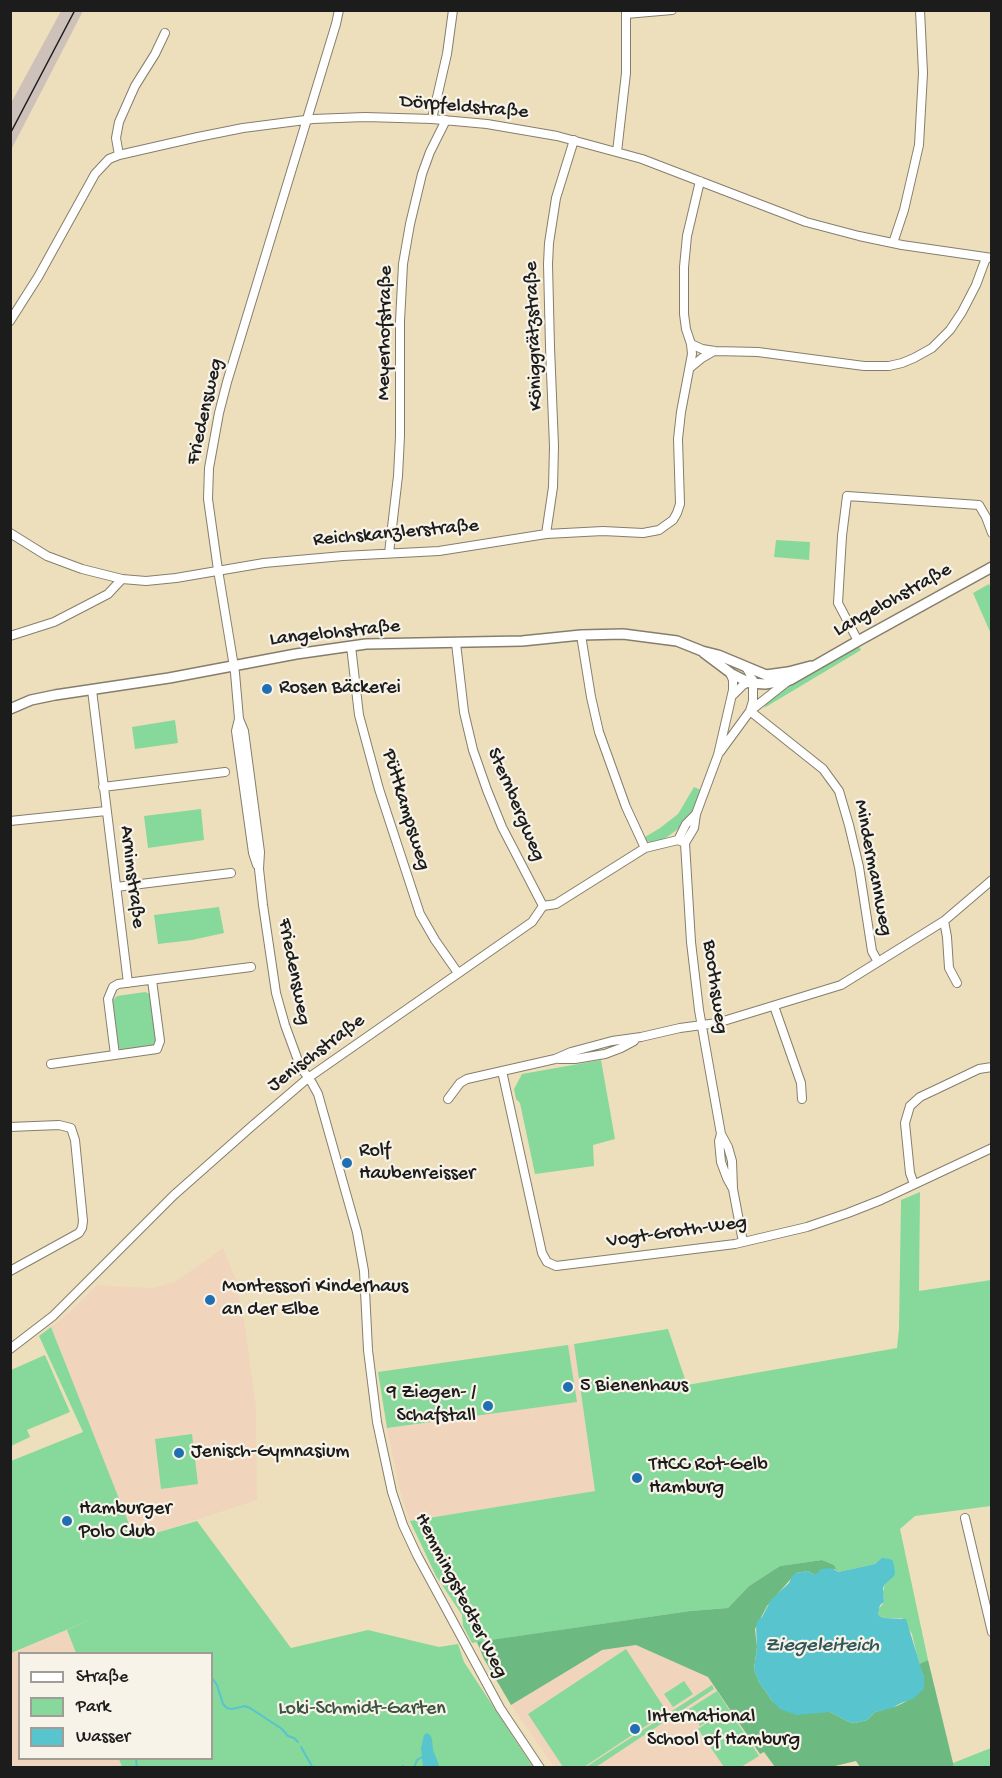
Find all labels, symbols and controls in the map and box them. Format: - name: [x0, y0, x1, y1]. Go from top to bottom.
- street label: Dörpfeldstraße: [399, 90, 529, 126]
- street label: Königgrätzstraße: [520, 261, 550, 411]
- street label: Meyerhofstraße: [373, 265, 399, 401]
- street label: Friedensweg: [182, 357, 230, 467]
- street label: Reichskanzlerstraße: [312, 515, 480, 553]
- street label: Langelohstraße: [830, 559, 956, 643]
- street label: Langelohstraße: [268, 615, 402, 653]
- place label: Rosen Bäckerei: [279, 677, 401, 701]
- marker: Rosen Bäckerei: [260, 682, 274, 696]
- street label: Sternbergweg: [480, 745, 550, 865]
- street label: Püttkampsweg: [375, 747, 435, 873]
- street label: Mindermannweg: [847, 798, 897, 938]
- street label: Arnimstraße: [113, 824, 149, 930]
- street label: Friedensweg: [271, 917, 315, 1027]
- street label: Boothsweg: [696, 939, 732, 1035]
- street label: Jenischstraße: [264, 1010, 370, 1098]
- place label: Rolf Haubenreisser: [359, 1140, 475, 1187]
- marker: Rolf Haubenreisser: [340, 1156, 354, 1170]
- street label: Vogt-Groth-Weg: [605, 1211, 749, 1255]
- place label: Montessori Kinderhaus an der Elbe: [222, 1276, 408, 1323]
- marker: Montessori Kinderhaus an der Elbe: [203, 1293, 217, 1307]
- place label: 5 Bienenhaus: [580, 1375, 688, 1399]
- marker: 5 Bienenhaus: [561, 1380, 575, 1394]
- place label: 9 Ziegen- / Schafstall: [387, 1382, 476, 1429]
- marker: 9 Ziegen- / Schafstall: [481, 1399, 495, 1413]
- place label: Jenisch-Gymnasium: [191, 1441, 349, 1465]
- marker: Jenisch-Gymnasium: [172, 1446, 186, 1460]
- place label: THCC Rot-Gelb Hamburg: [649, 1454, 768, 1501]
- marker: THCC Rot-Gelb Hamburg: [630, 1471, 644, 1485]
- place label: Hamburger Polo Club: [79, 1498, 172, 1545]
- street label: Hemmingstedter Weg: [408, 1510, 512, 1682]
- marker: Hamburger Polo Club: [60, 1514, 74, 1528]
- water label: Ziegeleiteich: [765, 1634, 879, 1660]
- legend: [18, 1652, 213, 1760]
- text: Straße: [76, 1667, 128, 1688]
- text: Park: [76, 1697, 110, 1718]
- park label: Loki-Schmidt-Garten: [278, 1698, 446, 1722]
- place label: International School of Hamburg: [647, 1706, 800, 1753]
- marker: International School of Hamburg: [628, 1722, 642, 1736]
- text: Wasser: [76, 1727, 130, 1748]

